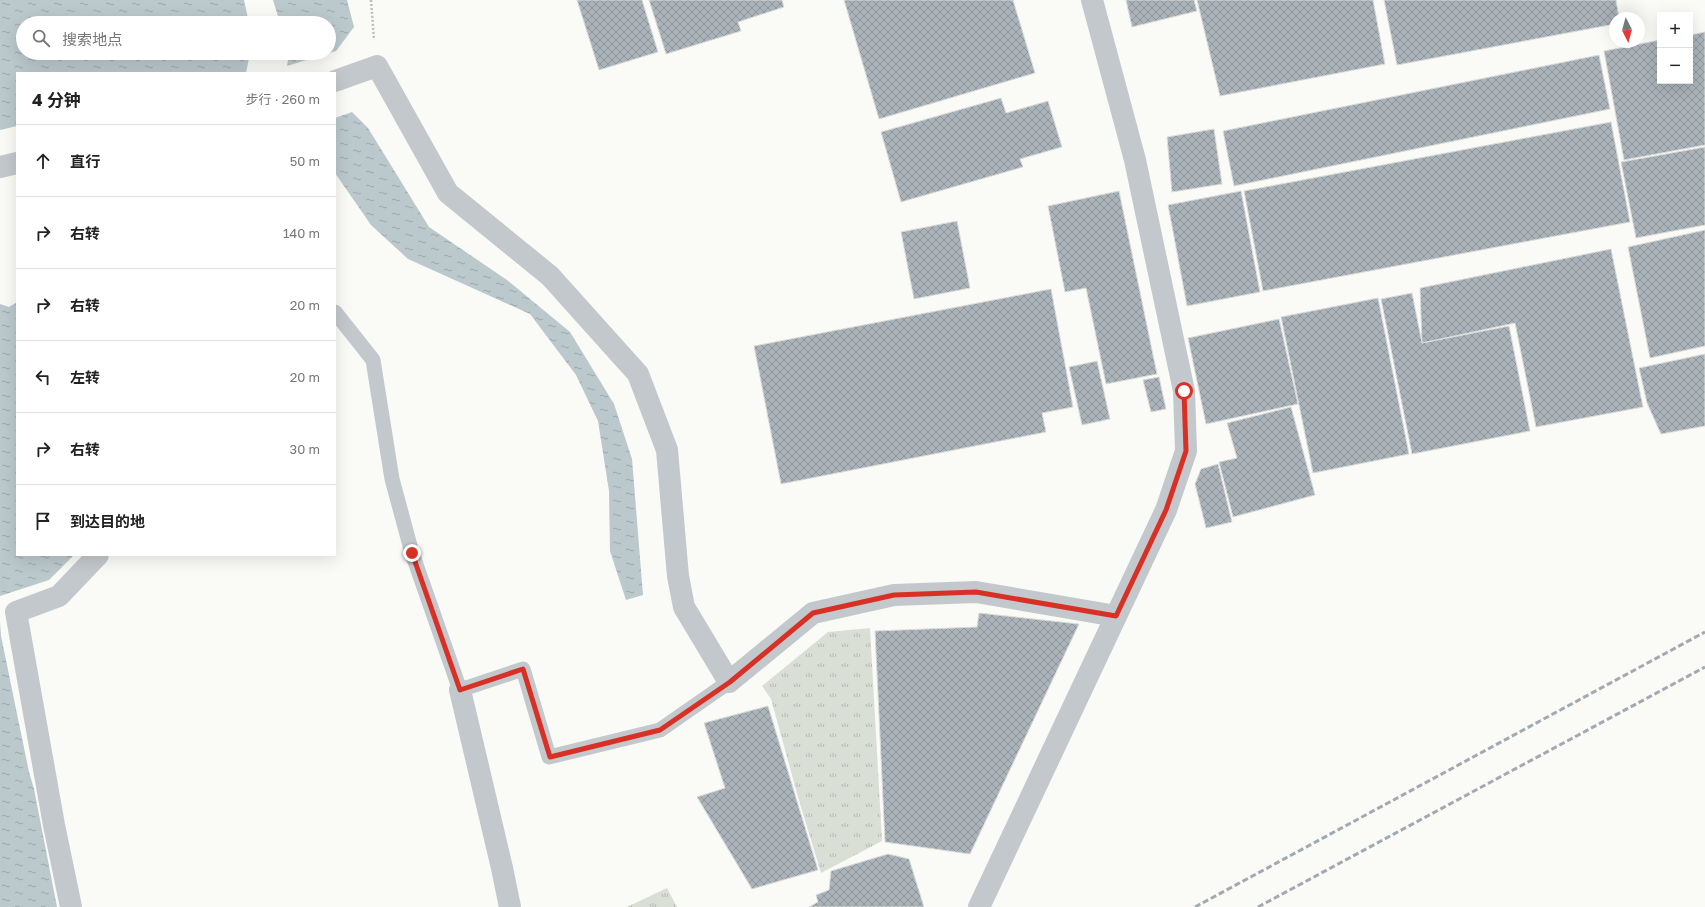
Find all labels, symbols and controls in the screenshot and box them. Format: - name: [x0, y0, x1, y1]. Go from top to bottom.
- north arrow: [1609, 12, 1645, 48]
- map controls: [1657, 12, 1693, 84]
- button: +: [1657, 12, 1693, 48]
- search box: [16, 16, 336, 60]
- icon: search: [30, 27, 52, 49]
- text: 搜索地点: [62, 30, 122, 48]
- button: −: [1657, 48, 1693, 84]
- text: 4 分钟: [32, 89, 81, 110]
- text: 步行 · 260 m: [245, 91, 320, 107]
- icon: ahead: [32, 150, 54, 172]
- text: 直行: [70, 152, 100, 170]
- text: 50 m: [290, 153, 320, 169]
- icon: right: [32, 222, 54, 244]
- text: 右转: [70, 224, 100, 242]
- text: 140 m: [283, 225, 320, 241]
- icon: right: [32, 294, 54, 316]
- text: 右转: [70, 296, 100, 314]
- text: 20 m: [290, 297, 320, 313]
- icon: left: [32, 366, 54, 388]
- text: 左转: [70, 368, 100, 386]
- text: 20 m: [290, 369, 320, 385]
- route start: [1175, 382, 1193, 400]
- icon: right: [32, 438, 54, 460]
- text: 右转: [70, 440, 100, 458]
- text: 30 m: [290, 441, 320, 457]
- icon: arrive: [32, 510, 54, 532]
- text: 到达目的地: [70, 512, 145, 530]
- route end: [403, 544, 421, 562]

